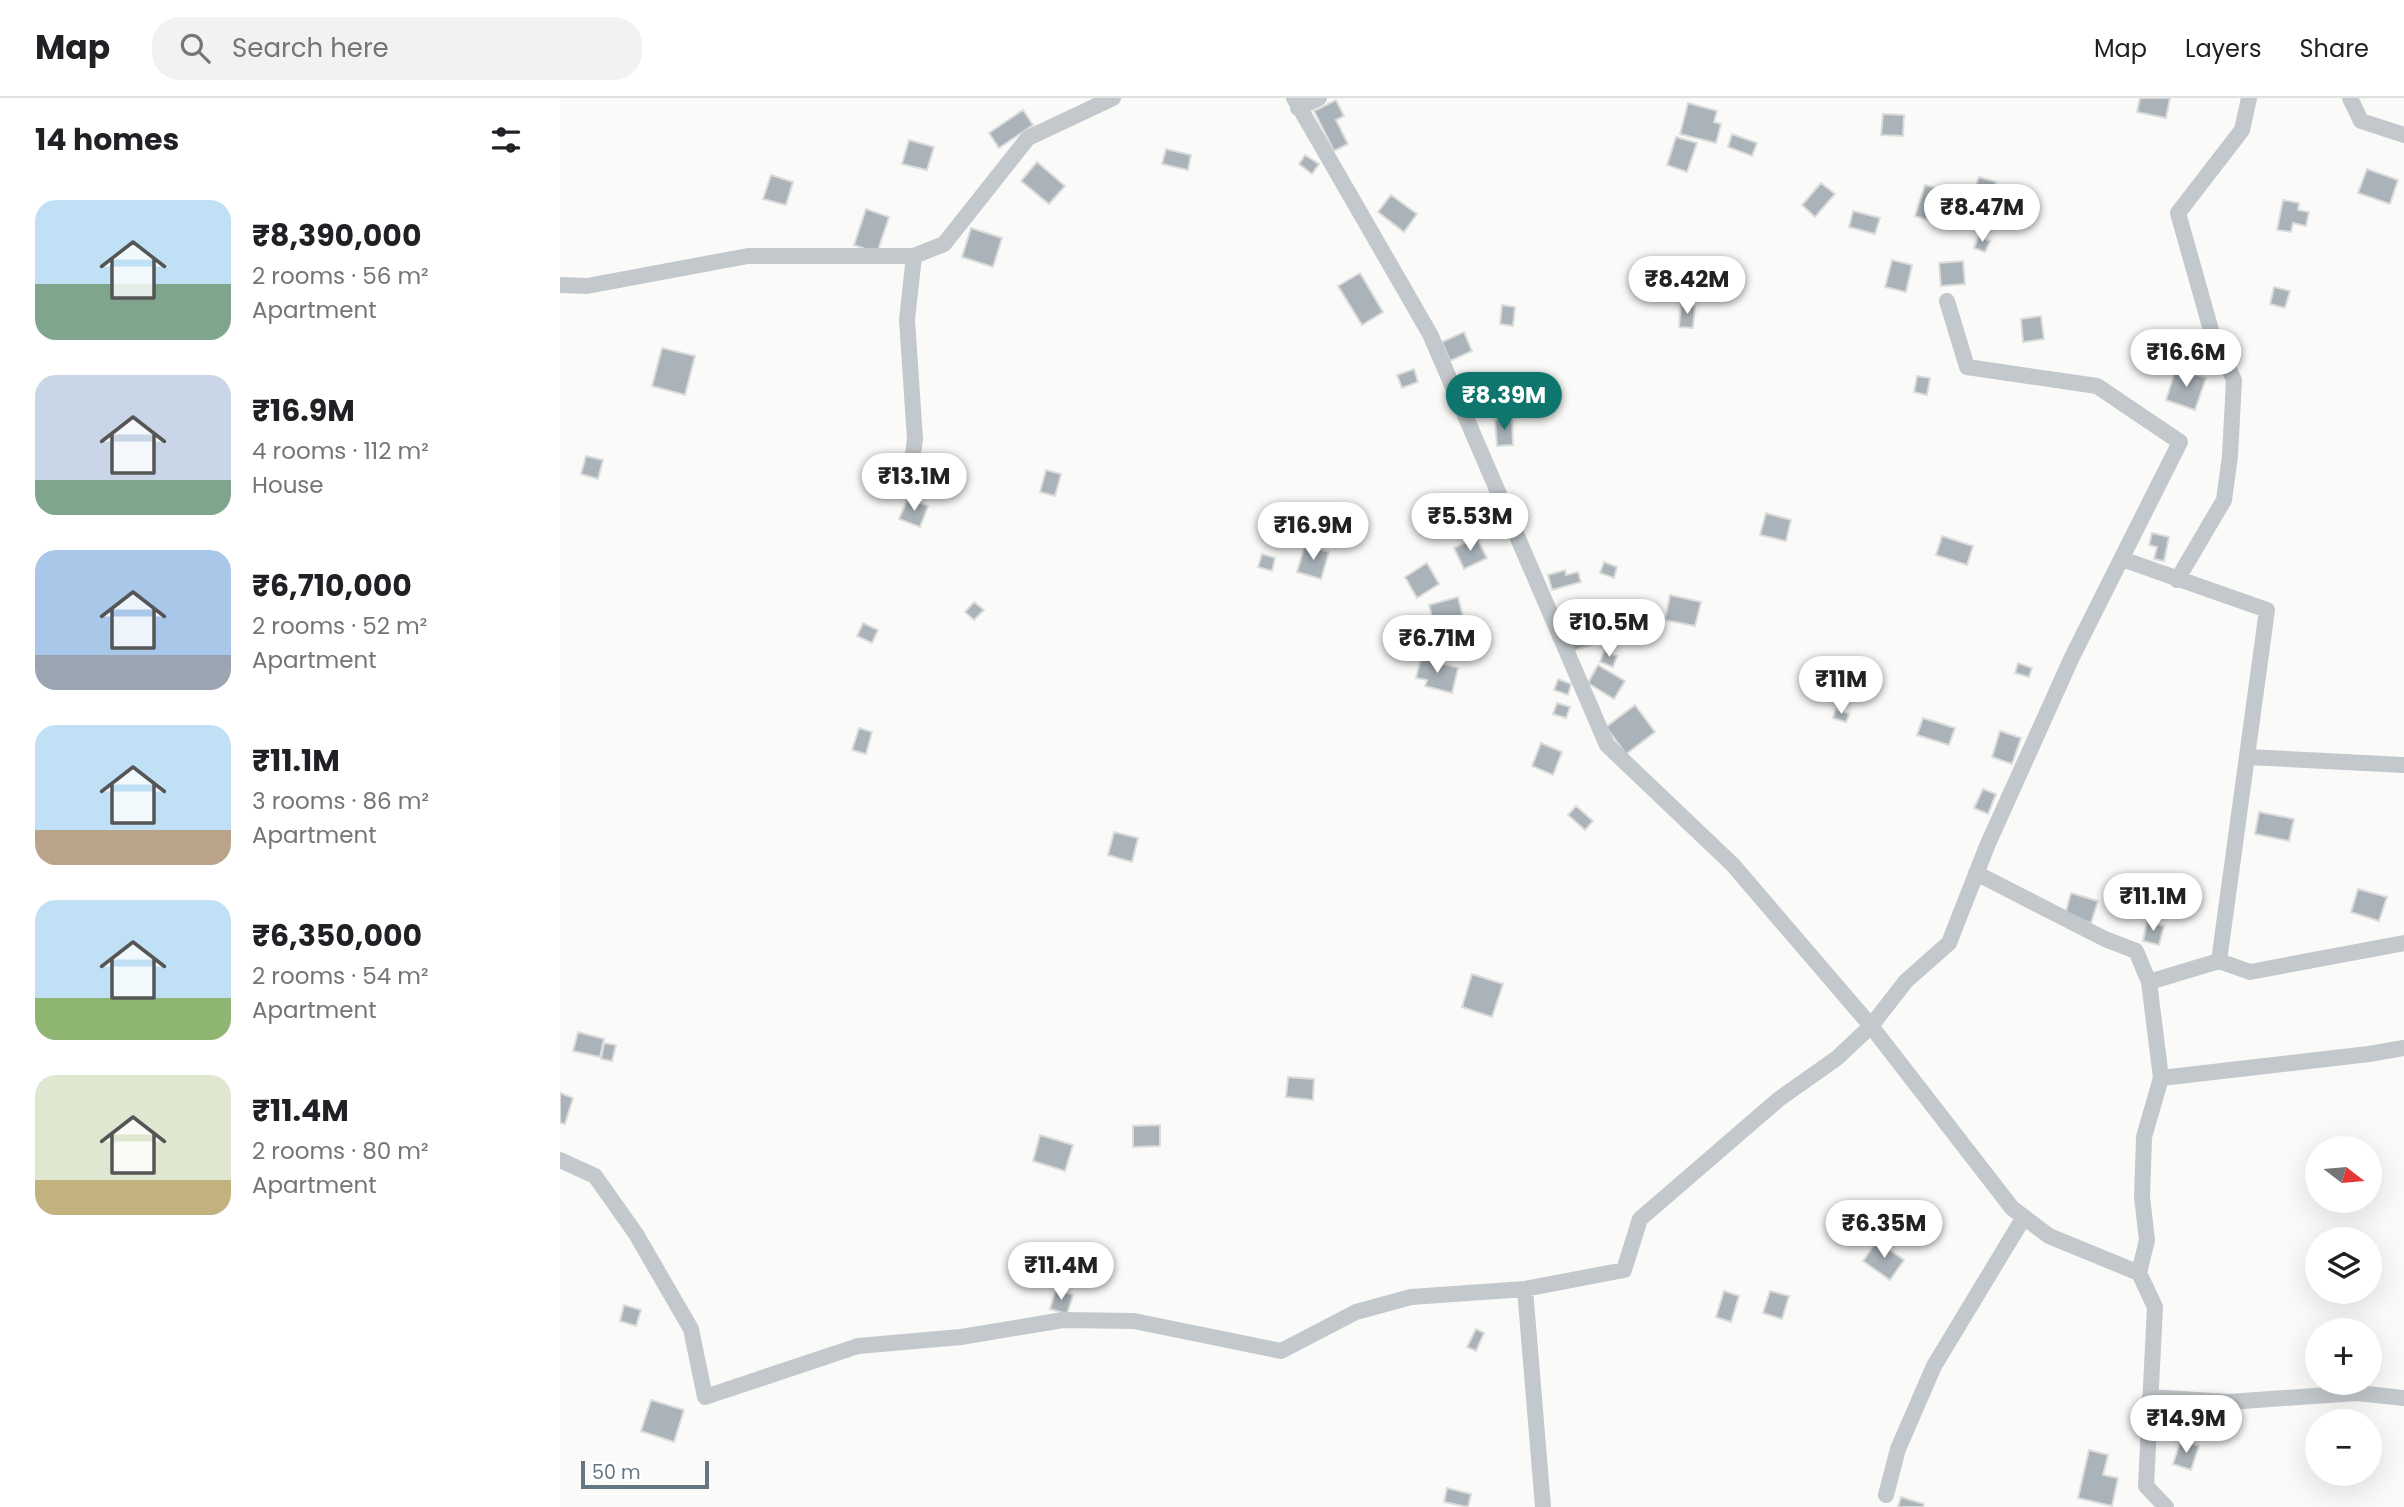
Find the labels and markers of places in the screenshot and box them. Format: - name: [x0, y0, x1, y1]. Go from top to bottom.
- pin: ₹8.47M: [1925, 184, 2039, 244]
- pin: ₹8.42M: [1630, 256, 1744, 316]
- pin: ₹16.6M: [2129, 330, 2243, 389]
- pin: ₹8.39M: [1447, 372, 1561, 432]
- pin: ₹13.1M: [857, 454, 971, 513]
- pin: ₹5.53M: [1413, 494, 1527, 553]
- pin: ₹16.9M: [1256, 503, 1370, 562]
- pin: ₹10.5M: [1552, 600, 1666, 659]
- pin: ₹6.71M: [1380, 616, 1494, 675]
- pin: ₹11M: [1800, 656, 1882, 716]
- pin: ₹11.1M: [2096, 874, 2210, 933]
- pin: ₹6.35M: [1827, 1200, 1941, 1260]
- pin: ₹11.4M: [1004, 1242, 1118, 1302]
- pin: ₹14.9M: [2129, 1396, 2243, 1455]

